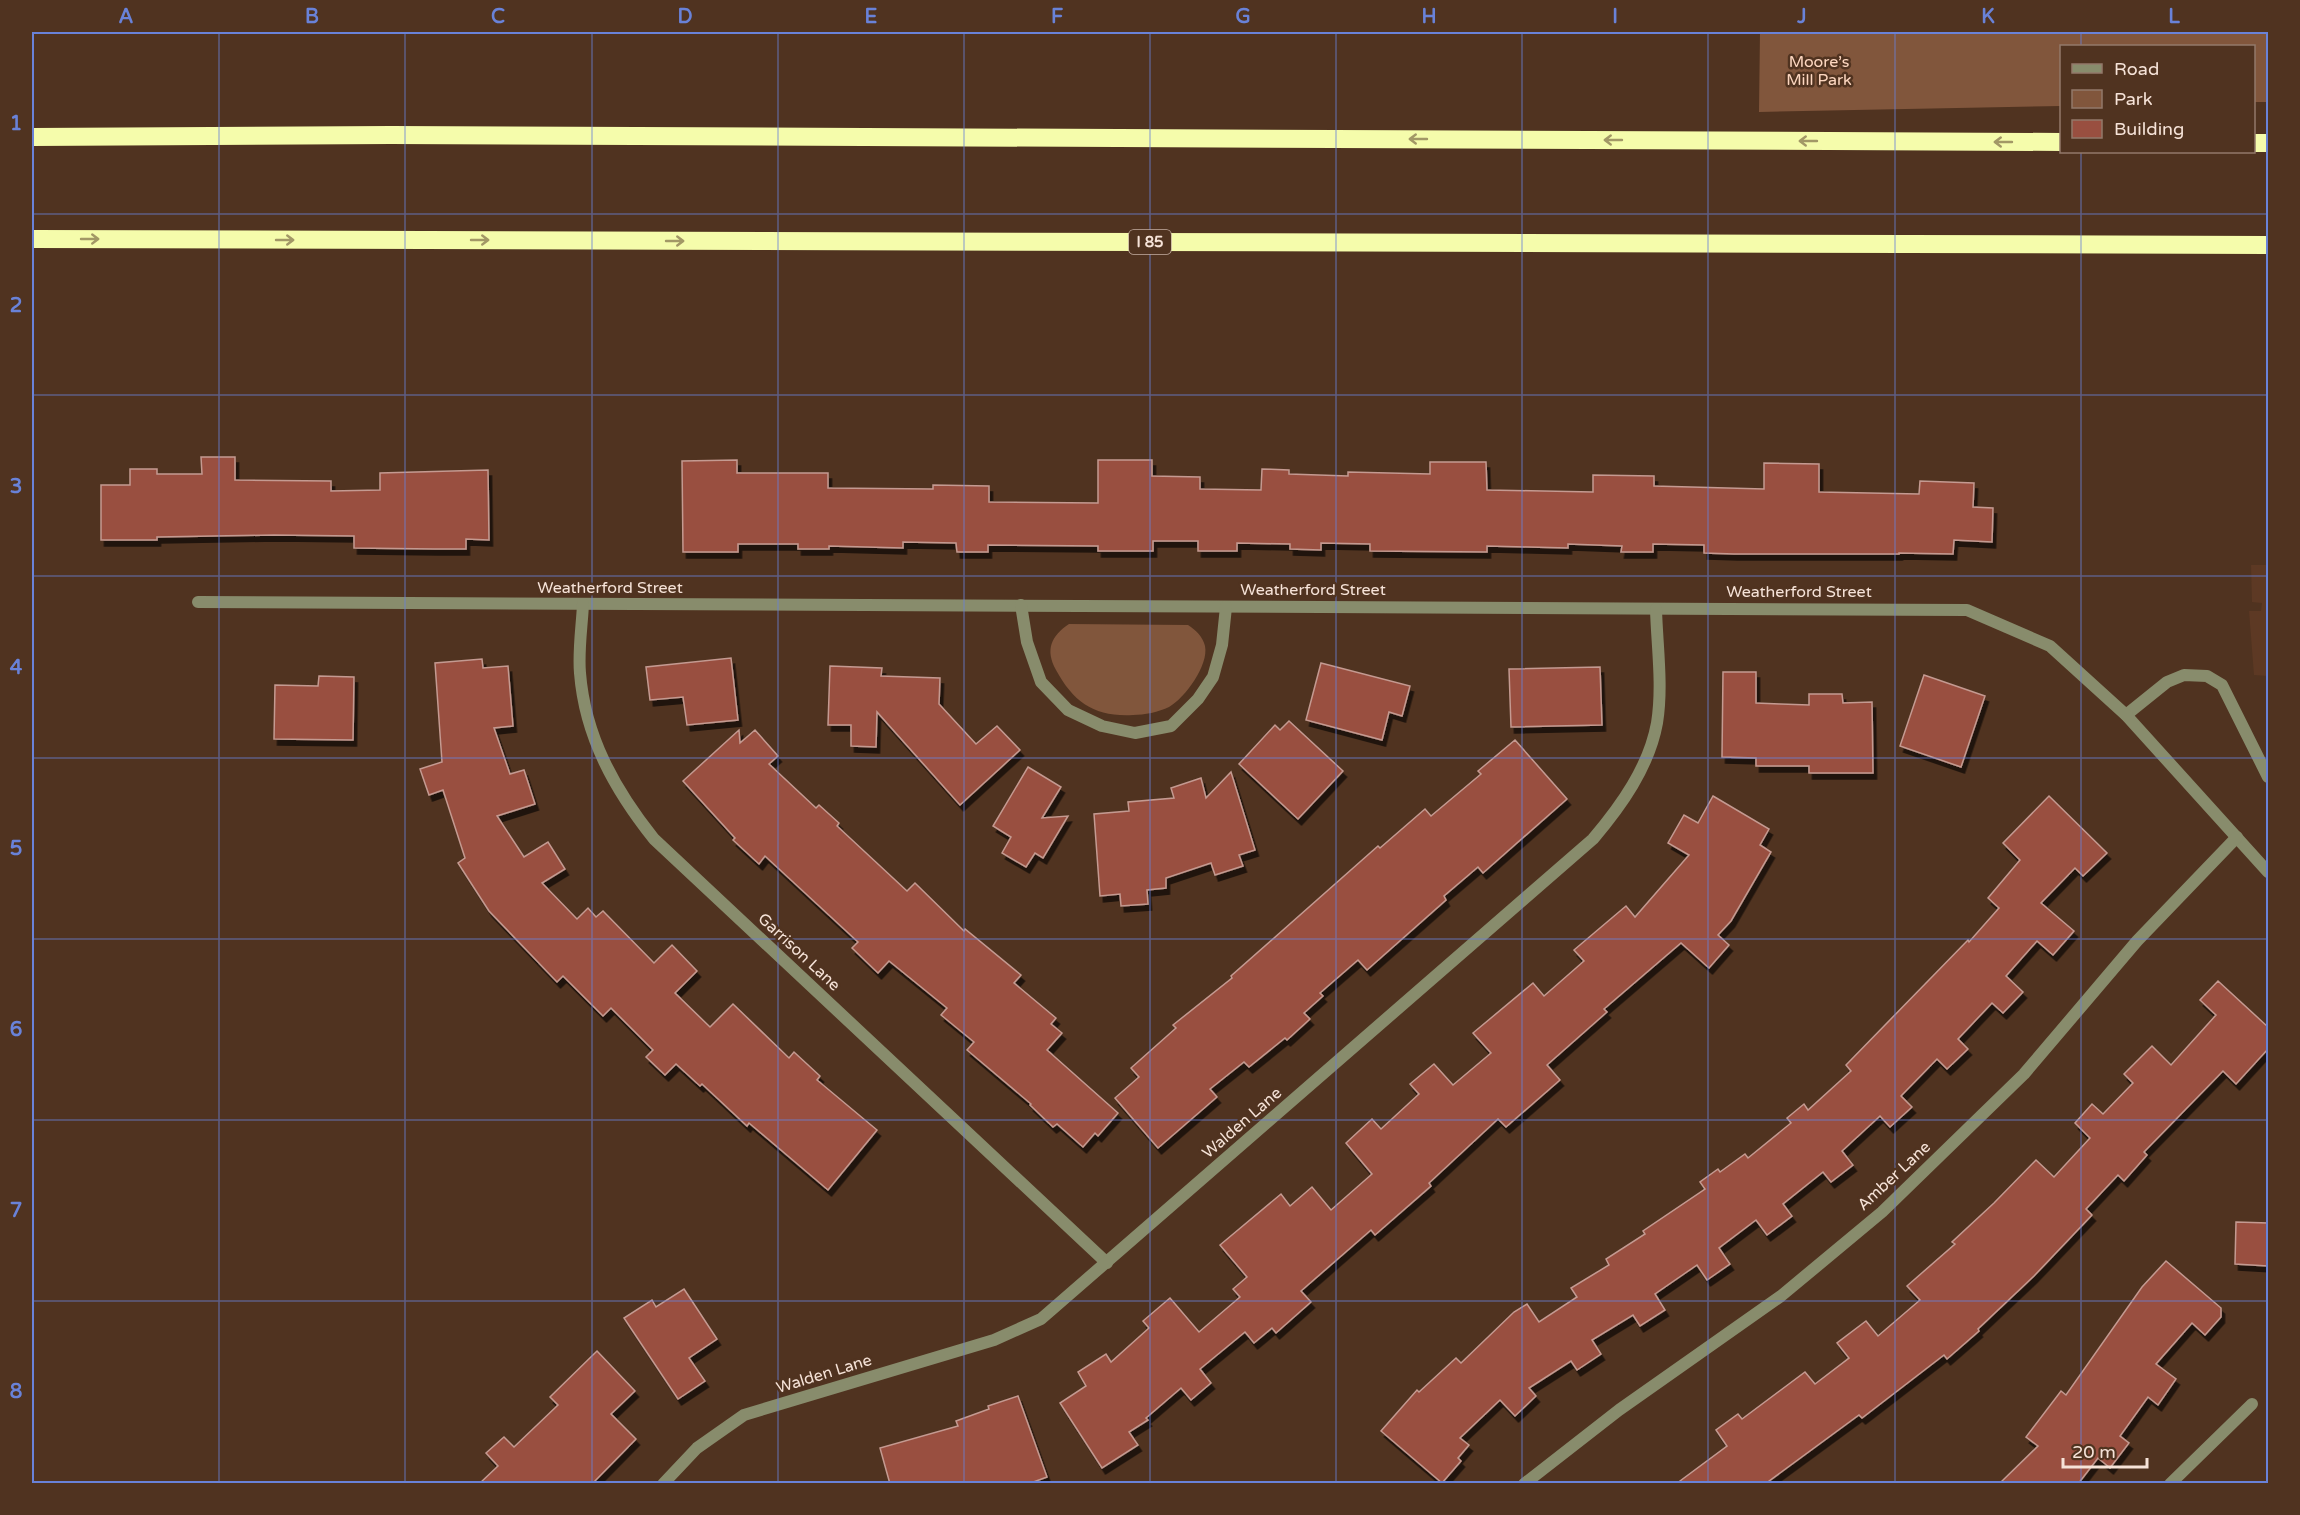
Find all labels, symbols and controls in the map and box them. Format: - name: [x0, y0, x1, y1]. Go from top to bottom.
- text: A: [119, 5, 134, 29]
- text: B: [305, 5, 319, 29]
- text: C: [491, 5, 505, 29]
- text: D: [677, 5, 693, 29]
- text: E: [865, 5, 878, 29]
- text: F: [1051, 5, 1063, 29]
- text: G: [1235, 5, 1251, 29]
- text: H: [1421, 5, 1437, 29]
- text: I: [1612, 5, 1618, 29]
- text: J: [1796, 5, 1807, 29]
- text: K: [1981, 5, 1995, 29]
- text: L: [2168, 5, 2180, 29]
- legend: [2060, 45, 2255, 153]
- park label: Moore’s Mill Park: [1786, 52, 1852, 90]
- text: Road: [2114, 58, 2159, 80]
- text: Park: [2114, 88, 2153, 110]
- text: 1: [10, 112, 22, 136]
- text: Building: [2114, 118, 2184, 140]
- one-way arrow: [1409, 133, 1429, 145]
- one-way arrow: [1604, 134, 1624, 146]
- one-way arrow: [1799, 135, 1819, 147]
- one-way arrow: [1994, 136, 2014, 148]
- road number: I 85: [1129, 230, 1171, 254]
- one-way arrow: [79, 233, 99, 245]
- one-way arrow: [274, 234, 294, 246]
- one-way arrow: [469, 234, 489, 246]
- one-way arrow: [664, 235, 684, 247]
- text: 2: [10, 294, 22, 318]
- text: 3: [10, 475, 22, 499]
- street label: Weatherford Street: [537, 578, 683, 598]
- street label: Weatherford Street: [1240, 580, 1386, 600]
- street label: Weatherford Street: [1726, 582, 1872, 602]
- text: 4: [10, 656, 23, 680]
- text: 5: [10, 837, 22, 861]
- street label: Garrison Lane: [754, 909, 844, 995]
- text: 6: [10, 1018, 22, 1042]
- street label: Walden Lane: [1198, 1083, 1286, 1163]
- street label: Amber Lane: [1853, 1137, 1935, 1215]
- text: 7: [10, 1199, 22, 1223]
- street label: Walden Lane: [774, 1350, 874, 1398]
- text: 8: [10, 1380, 22, 1404]
- scale bar: [2063, 1431, 2147, 1469]
- text: 20 m: [2072, 1441, 2116, 1463]

